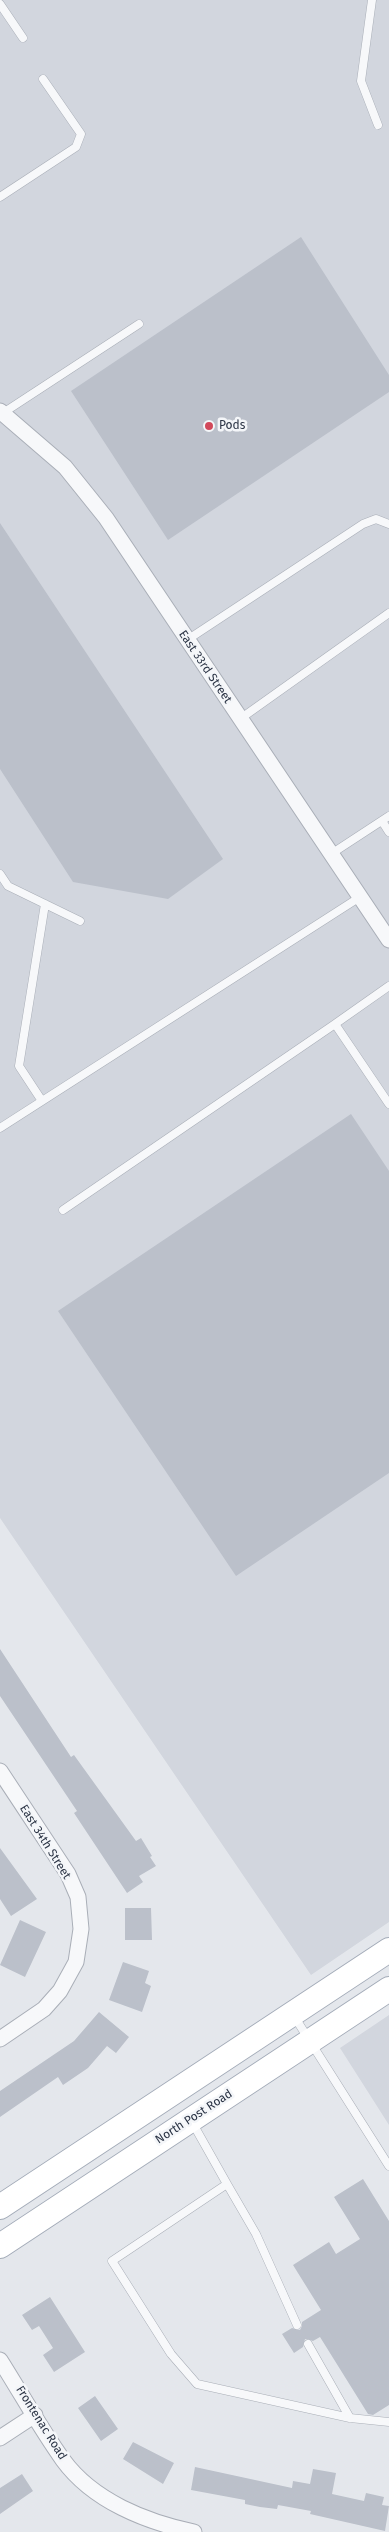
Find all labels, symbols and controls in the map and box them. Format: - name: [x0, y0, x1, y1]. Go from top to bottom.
- place label: Pods: [219, 419, 245, 433]
- marker: Pods: [203, 420, 215, 432]
- street label: East 33rd Street: [175, 628, 235, 706]
- street label: East 34th Street: [16, 1802, 74, 1882]
- street label: North Post Road: [153, 2087, 235, 2147]
- street label: Frontenac Road: [12, 2383, 70, 2463]

